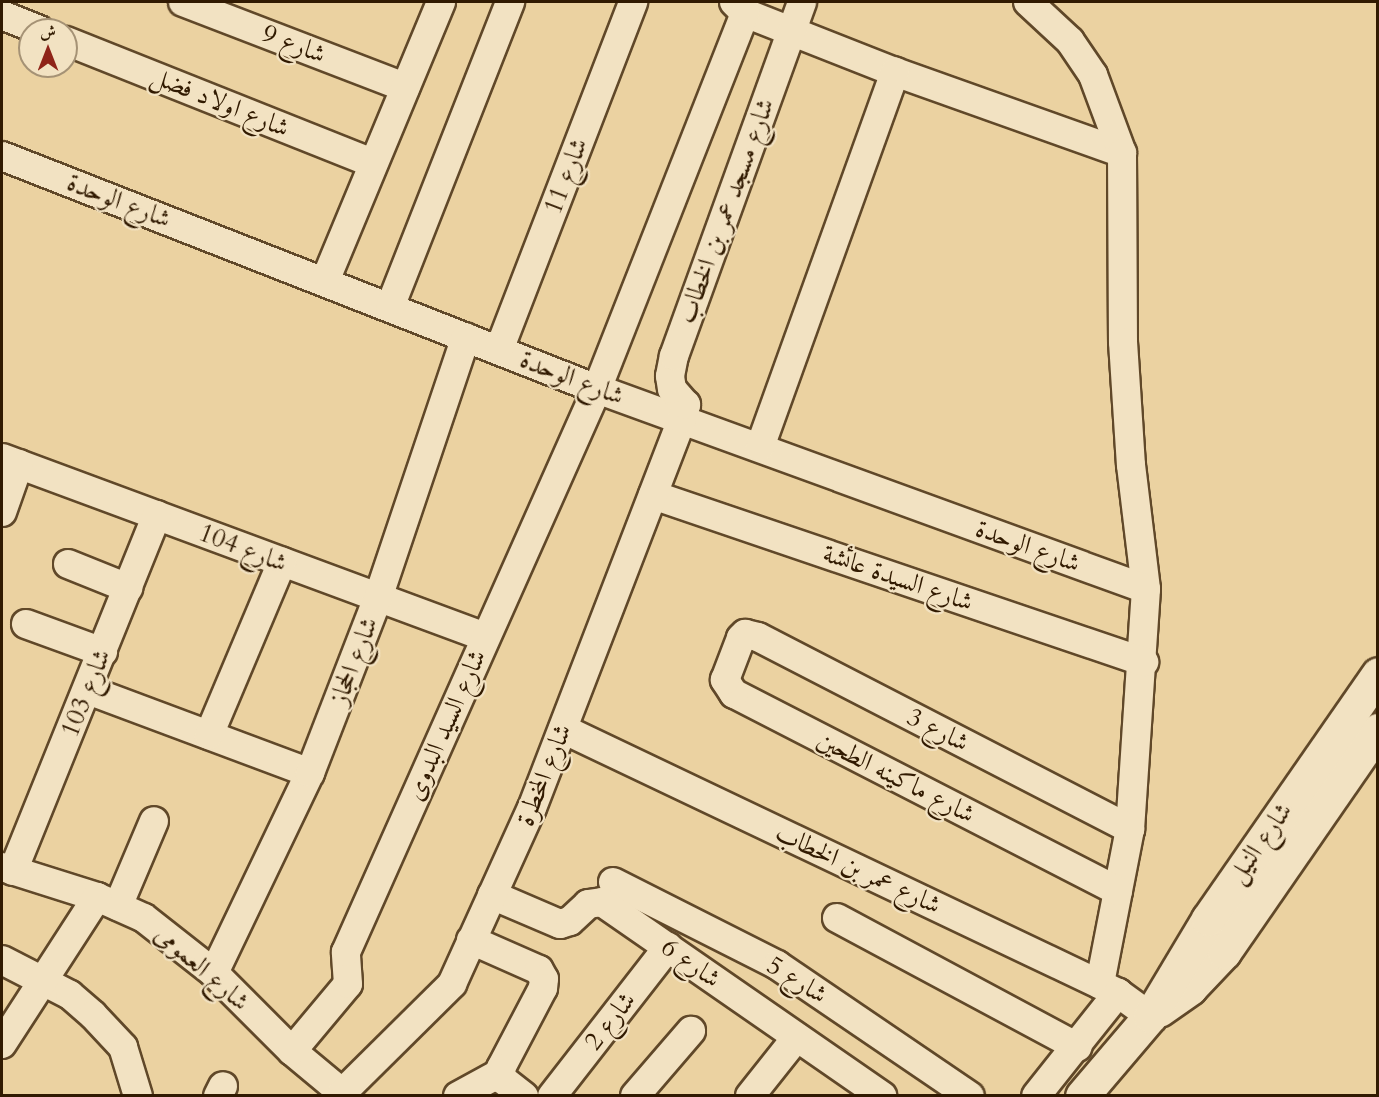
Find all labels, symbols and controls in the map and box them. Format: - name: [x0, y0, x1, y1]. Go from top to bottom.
- north arrow: [18, 18, 78, 78]
- street label: شارع 9: [258, 18, 330, 70]
- text: ش: [40, 21, 56, 43]
- street label: شارع اولاد فضل: [146, 60, 294, 144]
- street label: شارع مسجد عمر بن الخطاب: [671, 94, 781, 328]
- street label: شارع 11: [537, 134, 595, 218]
- street label: شارع الوحدة: [63, 167, 175, 235]
- street label: شارع الوحدة: [516, 344, 628, 412]
- street label: شارع الوحدة: [972, 513, 1084, 579]
- street label: شارع 104: [194, 517, 292, 579]
- street label: شارع السيدة عائشة: [819, 538, 977, 618]
- street label: شارع الحجاز: [323, 613, 385, 709]
- street label: شارع 103: [54, 644, 118, 742]
- street label: شارع السيد البدوى: [399, 645, 493, 805]
- street label: شارع 3: [902, 701, 974, 759]
- street label: شارع المخطرة: [509, 720, 579, 830]
- street label: شارع ماكينه الطحين: [812, 724, 980, 830]
- street label: شارع النيل: [1221, 796, 1299, 890]
- street label: شارع عمر بن الخطاب: [770, 817, 946, 921]
- street label: شارع العمومى: [148, 918, 256, 1018]
- street label: شارع 6: [655, 931, 727, 995]
- street label: شارع 5: [761, 949, 833, 1011]
- street label: شارع 2: [578, 986, 642, 1056]

